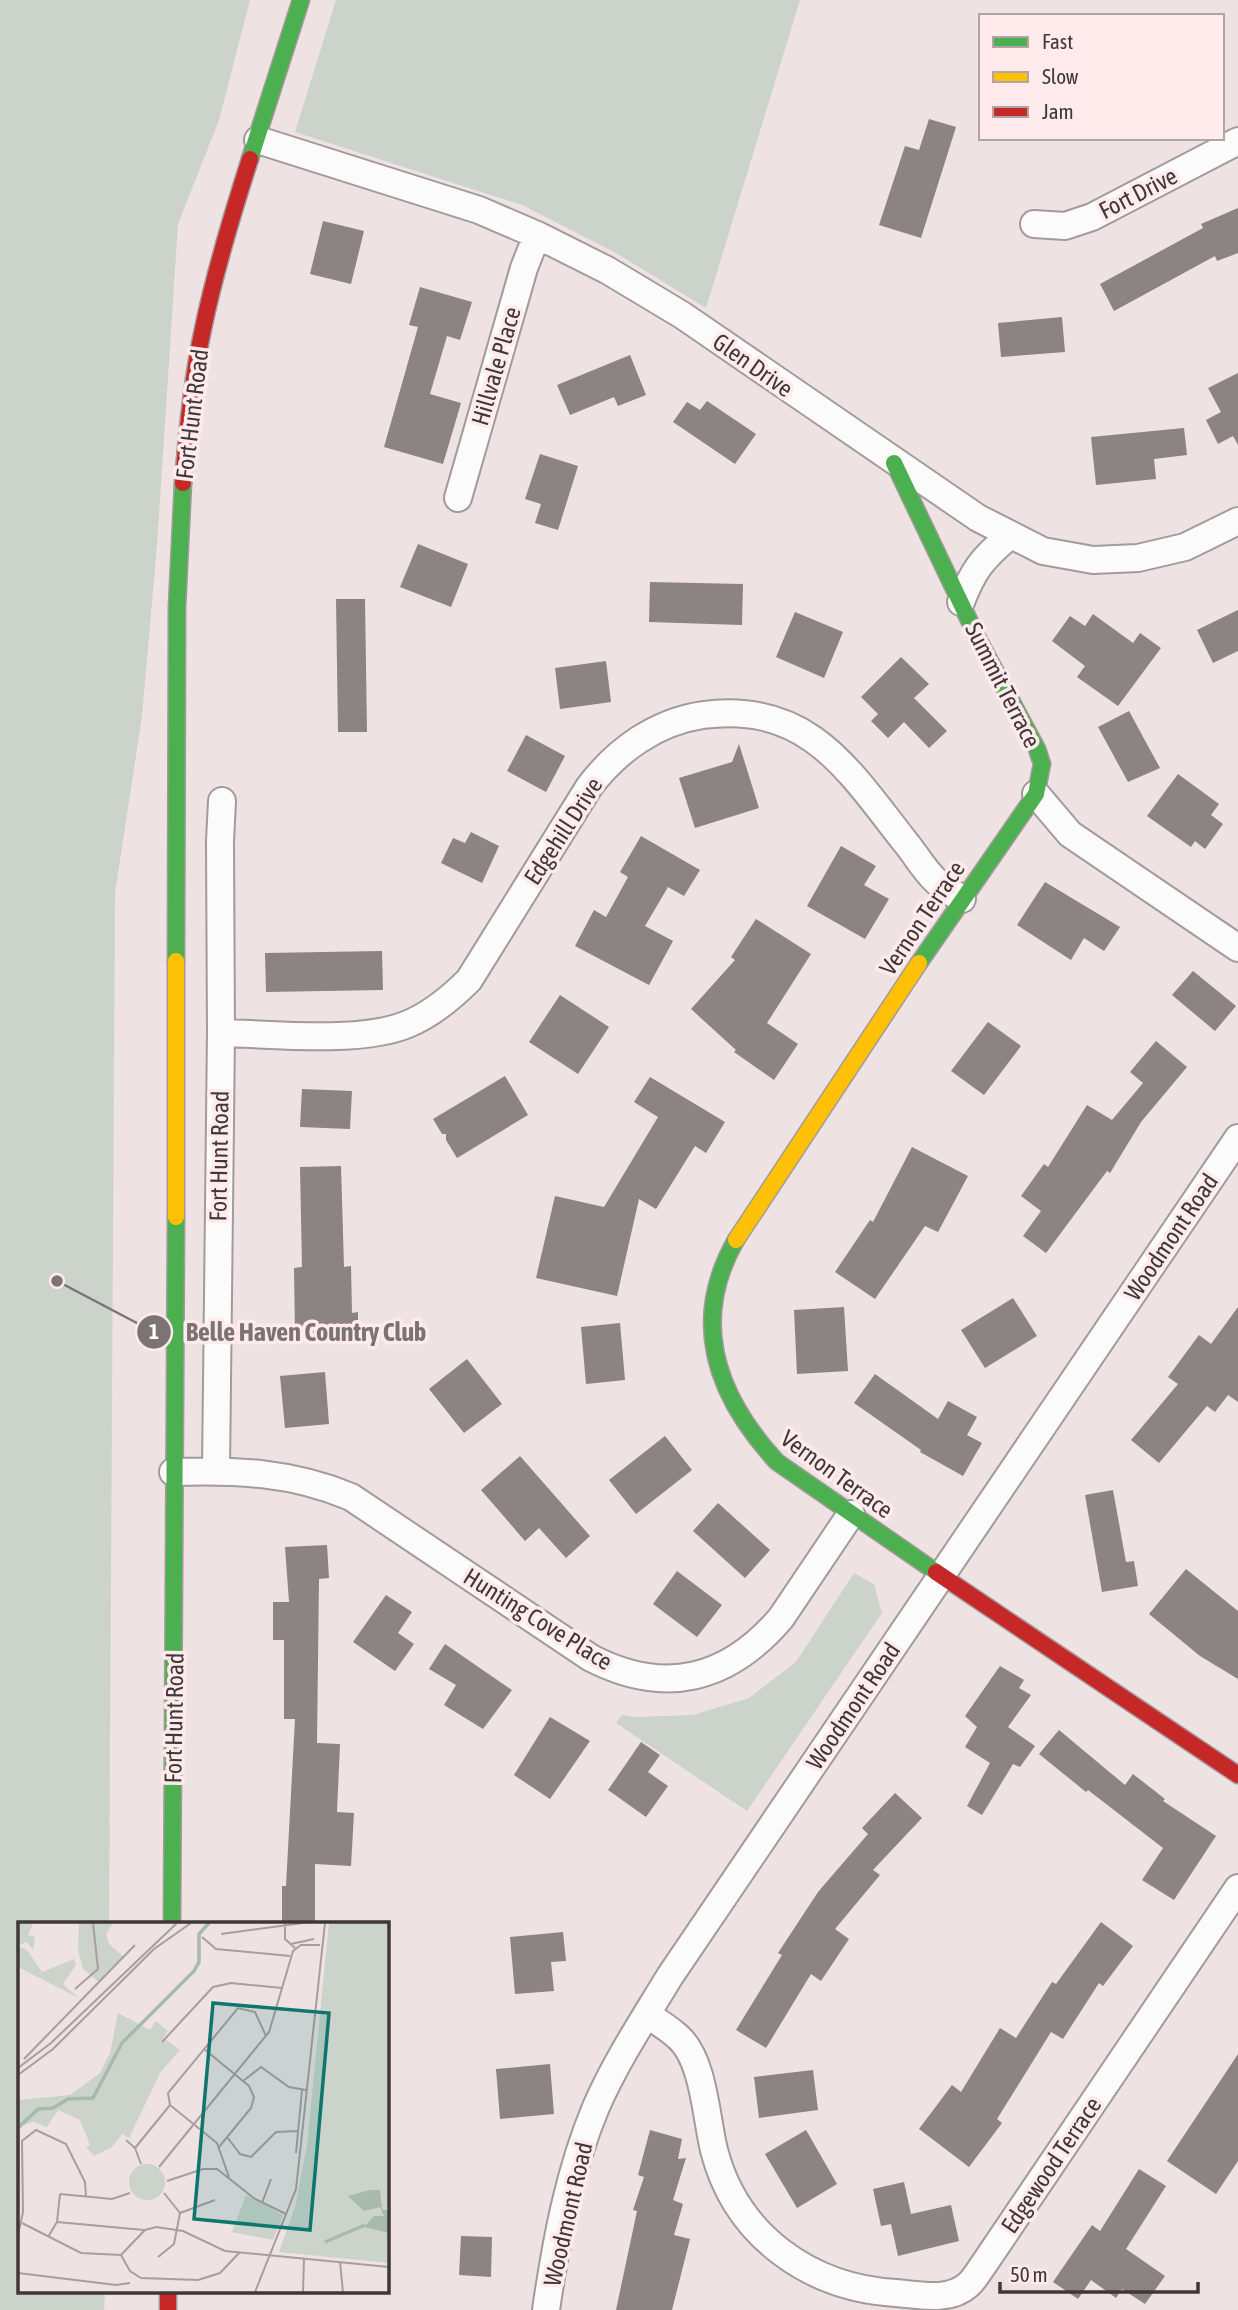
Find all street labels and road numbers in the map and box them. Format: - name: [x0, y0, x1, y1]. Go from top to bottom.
- street label: Fort Drive: [1094, 162, 1182, 224]
- street label: Hillvale Place: [466, 304, 526, 428]
- street label: Glen Drive: [708, 328, 798, 402]
- street label: Fort Hunt Road: [171, 347, 213, 481]
- street label: Summit Terrace: [960, 618, 1046, 752]
- street label: Edgehill Drive: [518, 772, 608, 890]
- street label: Vernon Terrace: [874, 856, 970, 980]
- street label: Fort Hunt Road: [204, 1090, 234, 1222]
- street label: Woodmont Road: [1119, 1169, 1223, 1305]
- street label: Vernon Terrace: [776, 1424, 898, 1524]
- street label: Hunting Cove Place: [459, 1563, 617, 1675]
- street label: Woodmont Road: [801, 1638, 905, 1774]
- street label: Fort Hunt Road: [159, 1652, 189, 1784]
- street label: Edgewood Terrace: [996, 2092, 1106, 2238]
- street label: Woodmont Road: [538, 2139, 598, 2289]

